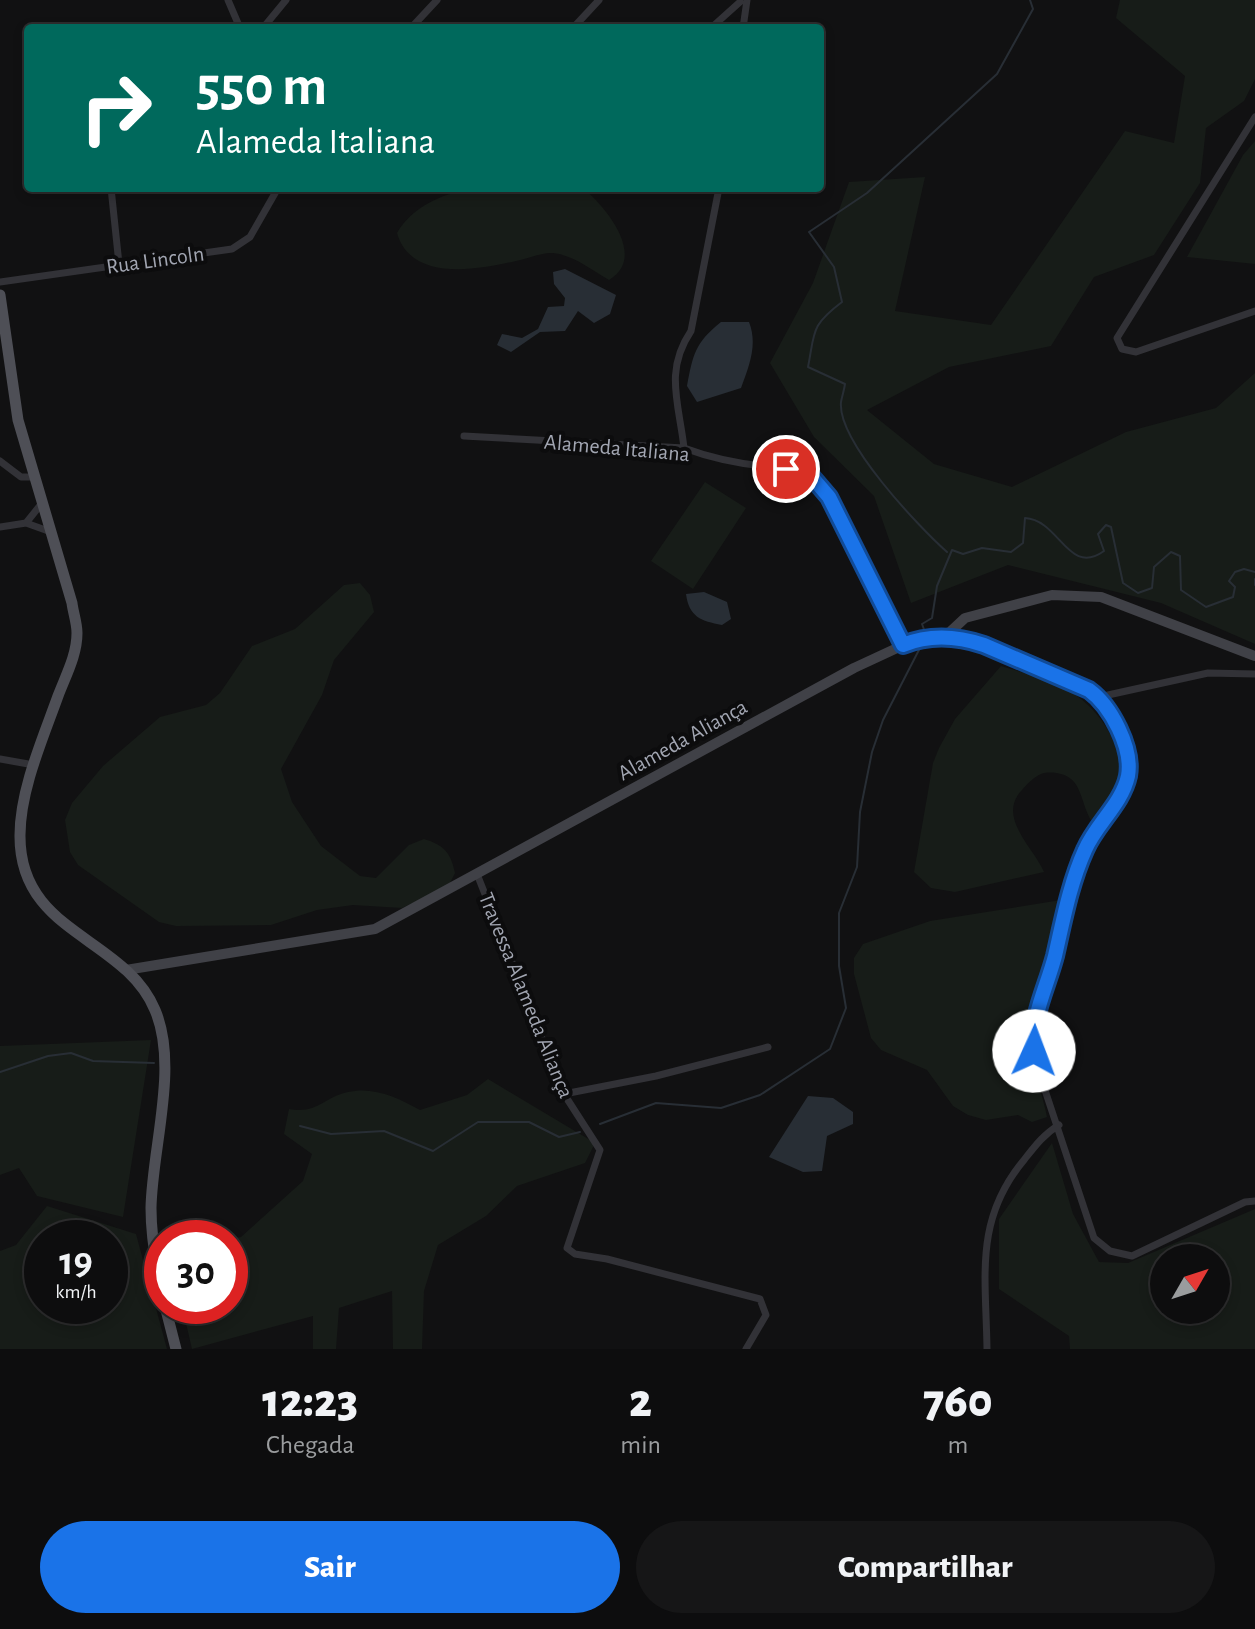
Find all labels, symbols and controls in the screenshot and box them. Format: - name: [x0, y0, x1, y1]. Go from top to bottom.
- icon: right: [64, 56, 168, 160]
- text: 550 m: [196, 59, 327, 115]
- text: Alameda Italiana: [196, 124, 435, 160]
- street label: Rua Lincoln: [105, 242, 206, 278]
- street label: Alameda Italiana: [543, 431, 691, 465]
- pin: [752, 435, 820, 503]
- icon: arrive: [764, 447, 808, 491]
- street label: Alameda Aliança: [614, 695, 751, 784]
- street label: Travessa Alameda Aliança: [475, 889, 577, 1101]
- position arrow: [992, 1009, 1076, 1093]
- speed limit sign: 30: [144, 1220, 248, 1324]
- text: 19: [59, 1242, 93, 1282]
- north arrow: [1150, 1244, 1230, 1324]
- map controls: [1150, 1244, 1230, 1324]
- text: km/h: [55, 1282, 97, 1302]
- text: 12:23: [262, 1378, 358, 1426]
- text: 2: [629, 1378, 652, 1426]
- text: 760: [923, 1378, 993, 1426]
- text: Chegada: [266, 1432, 354, 1458]
- text: min: [620, 1432, 661, 1458]
- text: m: [948, 1432, 968, 1458]
- button: Sair: [40, 1521, 620, 1613]
- button: Compartilhar: [636, 1521, 1215, 1613]

